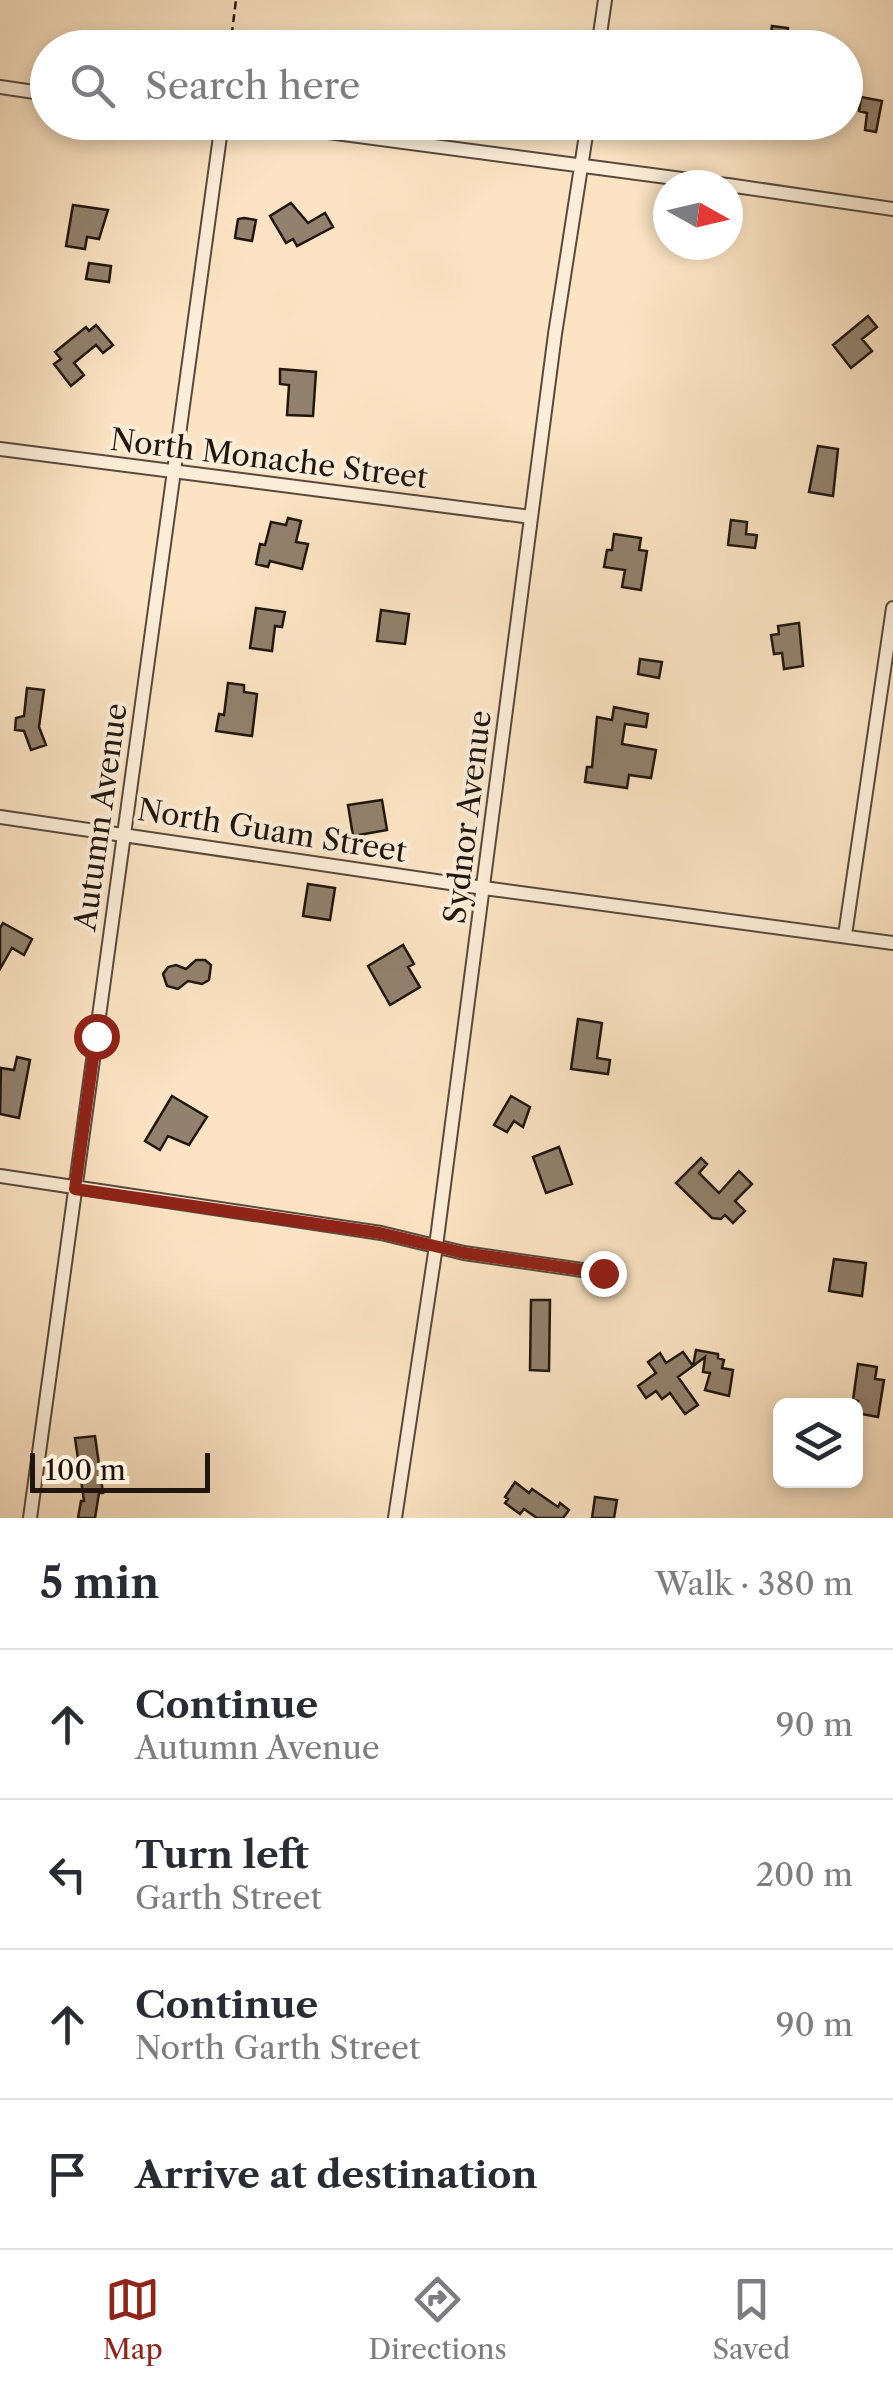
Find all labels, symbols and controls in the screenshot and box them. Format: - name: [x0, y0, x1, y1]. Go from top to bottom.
- search box: [30, 30, 863, 140]
- icon: search: [65, 58, 120, 113]
- text: Search here: [145, 62, 360, 109]
- north arrow: [653, 170, 743, 260]
- street label: North Monache Street: [108, 421, 430, 496]
- street label: Autumn Avenue: [66, 701, 135, 934]
- street label: Sydnor Avenue: [436, 708, 499, 926]
- street label: North Guam Street: [135, 791, 410, 870]
- route start: [74, 1014, 120, 1060]
- route end: [581, 1251, 627, 1297]
- map controls: [773, 1398, 863, 1488]
- button: layers: [773, 1398, 863, 1488]
- scale bar: [30, 1448, 210, 1492]
- text: 100 m: [45, 1453, 126, 1487]
- text: 5 min: [40, 1557, 159, 1609]
- text: Walk · 380 m: [655, 1564, 853, 1603]
- text: Continue: [135, 1681, 318, 1728]
- icon: ahead: [40, 1697, 95, 1752]
- text: 90 m: [776, 1705, 853, 1744]
- text: Autumn Avenue: [135, 1728, 380, 1767]
- text: Turn left: [135, 1831, 309, 1878]
- icon: left: [40, 1847, 95, 1902]
- text: 200 m: [756, 1855, 853, 1894]
- text: Garth Street: [135, 1878, 322, 1917]
- text: Continue: [135, 1981, 318, 2028]
- icon: ahead: [40, 1997, 95, 2052]
- text: 90 m: [776, 2005, 853, 2044]
- text: North Garth Street: [135, 2028, 420, 2067]
- icon: arrive: [40, 2147, 95, 2202]
- text: Arrive at destination: [135, 2151, 538, 2198]
- tab: Map: [103, 2272, 163, 2366]
- tab: Directions: [368, 2272, 507, 2366]
- tab: Saved: [712, 2272, 790, 2366]

